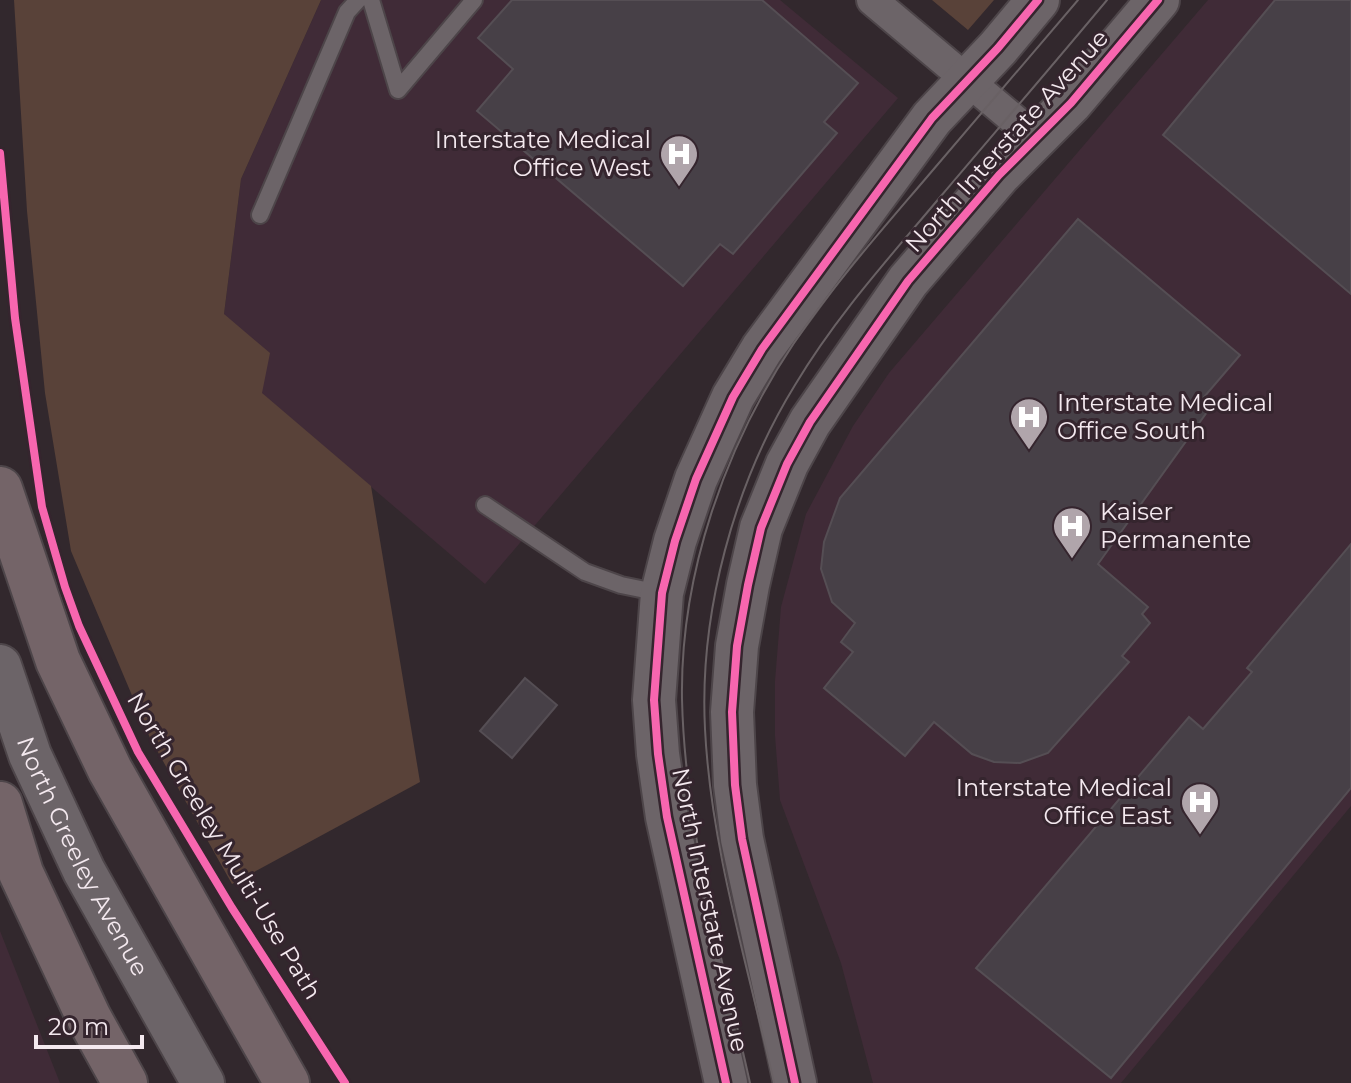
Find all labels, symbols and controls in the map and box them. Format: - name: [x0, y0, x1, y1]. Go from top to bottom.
- street label: North Interstate Avenue: [899, 23, 1114, 258]
- place label: Interstate Medical Office West: [435, 125, 651, 182]
- hospital icon: Interstate Medical Office West: [658, 133, 700, 188]
- place label: Interstate Medical Office South: [1057, 388, 1273, 445]
- hospital icon: Interstate Medical Office South: [1008, 396, 1050, 451]
- place label: Kaiser Permanente: [1100, 497, 1251, 554]
- hospital icon: Kaiser Permanente: [1051, 505, 1093, 560]
- street label: North Greeley Multi-Use Path: [121, 687, 328, 1004]
- street label: North Greeley Avenue: [11, 733, 155, 981]
- street label: North Interstate Avenue: [666, 765, 755, 1054]
- place label: Interstate Medical Office East: [956, 773, 1172, 830]
- hospital icon: Interstate Medical Office East: [1179, 781, 1221, 836]
- scale bar: [36, 999, 142, 1049]
- text: 20 m: [48, 1012, 109, 1041]

